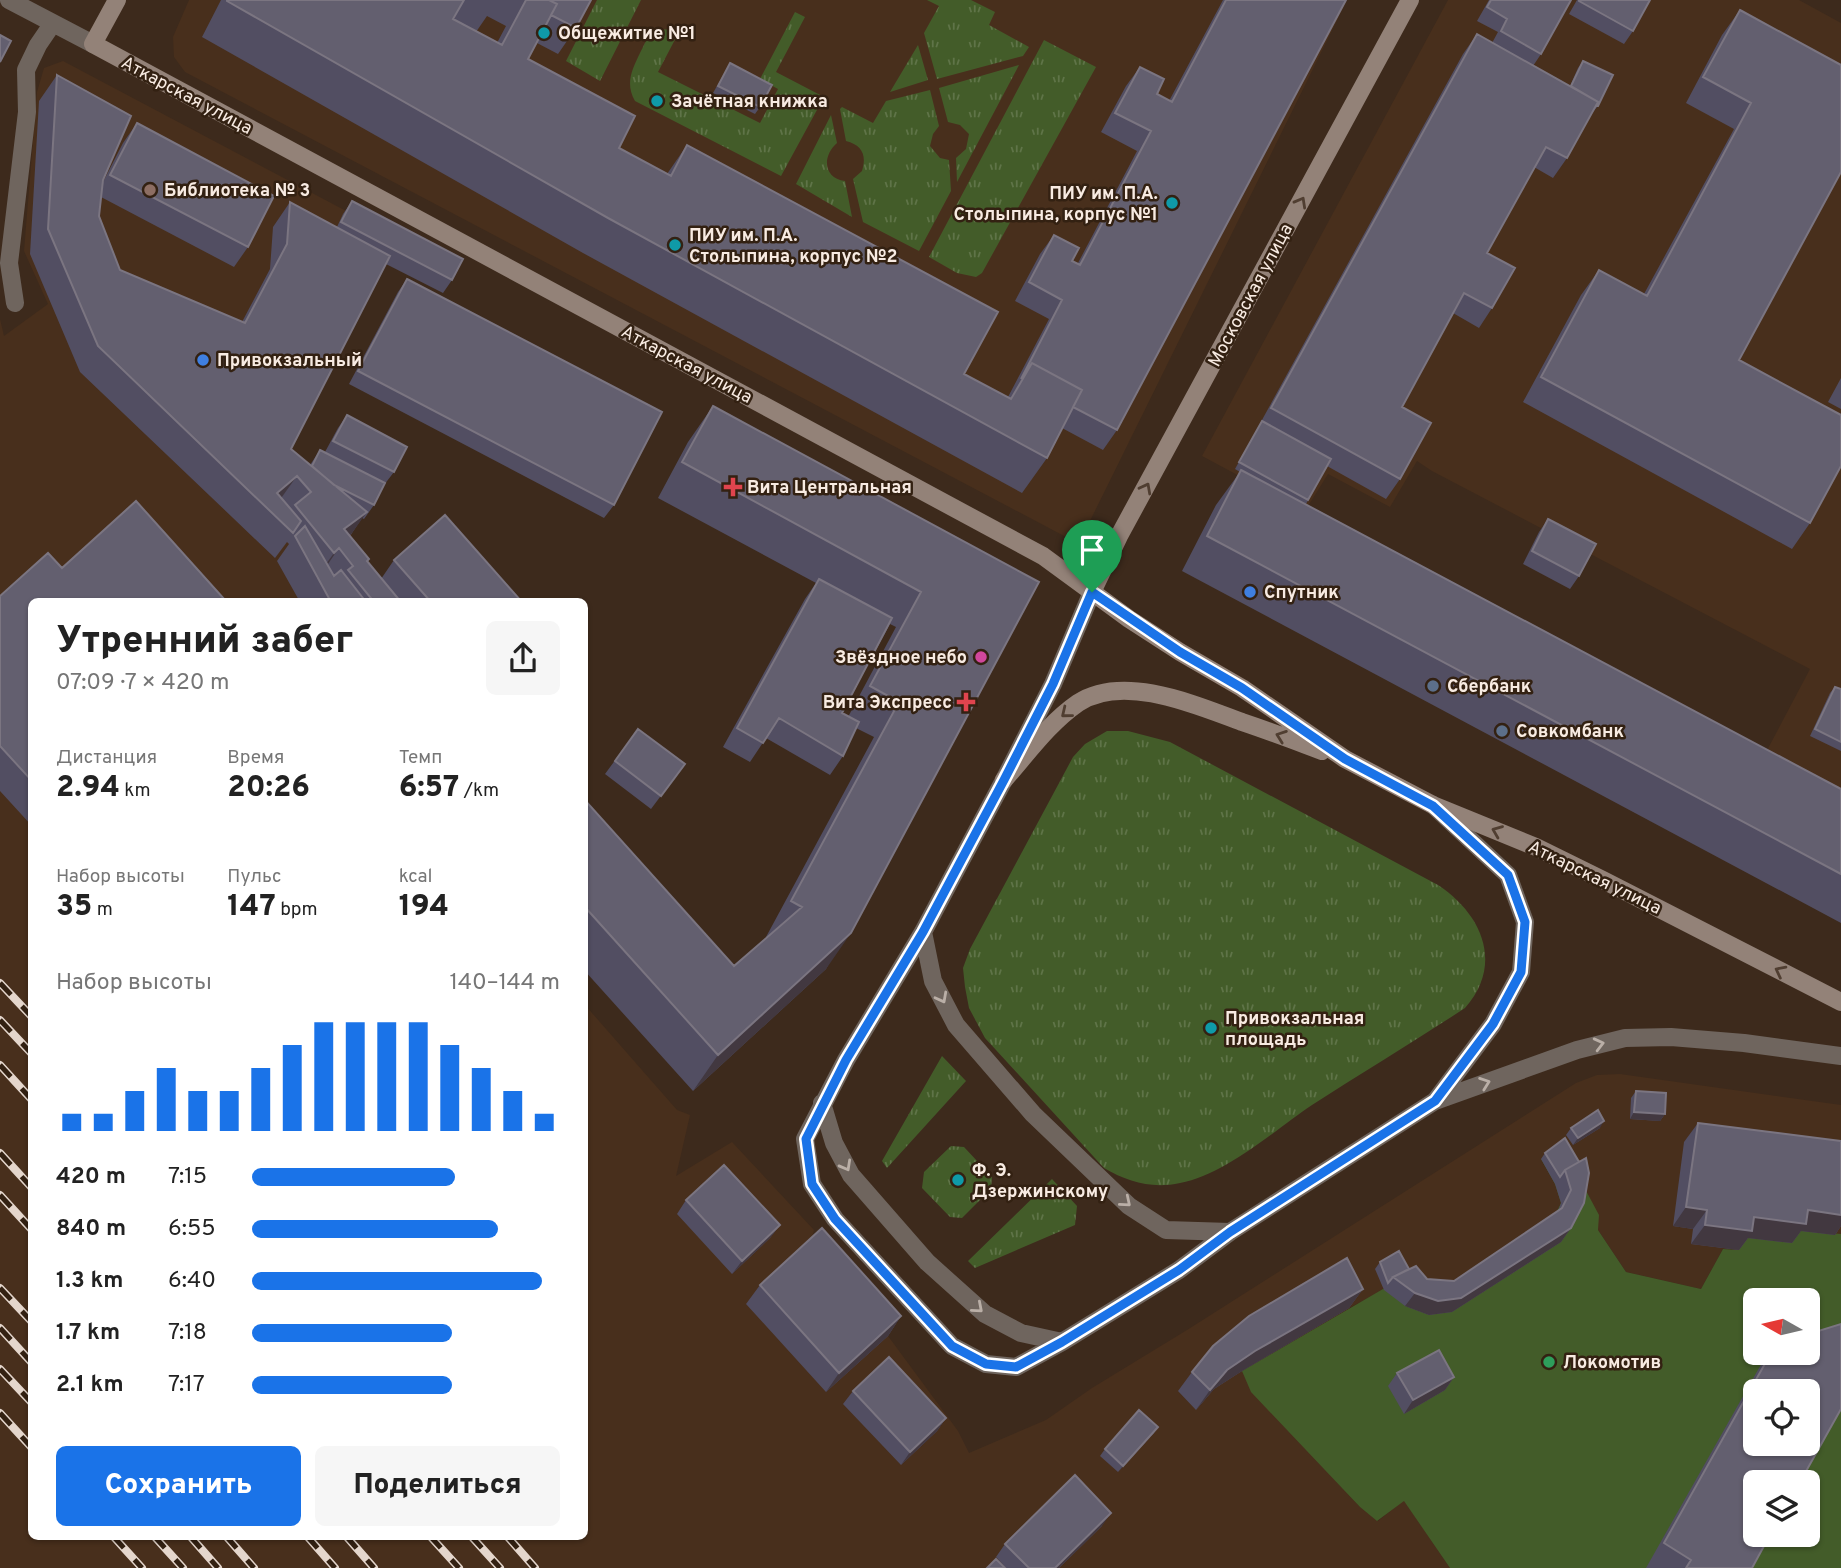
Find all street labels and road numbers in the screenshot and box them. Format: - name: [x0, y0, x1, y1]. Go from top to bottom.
- street label: Аткарская улица: [117, 52, 256, 141]
- street label: Московская улица: [1204, 220, 1299, 371]
- street label: Аткарская улица: [617, 321, 756, 410]
- street label: Аткарская улица: [1524, 836, 1665, 921]

